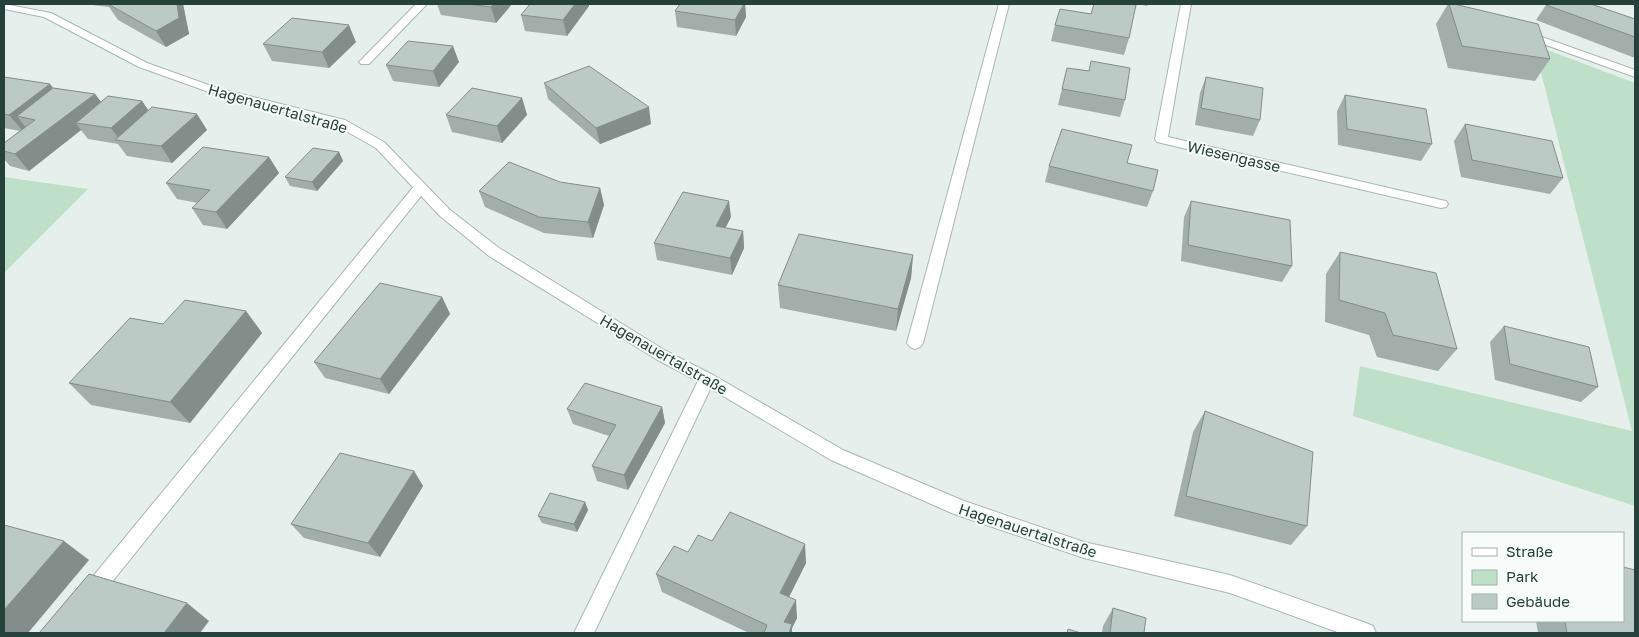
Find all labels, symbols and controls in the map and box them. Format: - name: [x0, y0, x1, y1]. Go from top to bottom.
- street label: Hagenauertalstraße: [206, 79, 350, 137]
- street label: Wiesengasse: [1186, 137, 1283, 176]
- street label: Hagenauertalstraße: [597, 310, 731, 398]
- street label: Hagenauertalstraße: [957, 499, 1100, 561]
- legend: [1462, 532, 1624, 622]
- text: Straße: [1506, 542, 1553, 560]
- text: Park: [1506, 567, 1539, 585]
- text: Gebäude: [1506, 592, 1570, 610]

